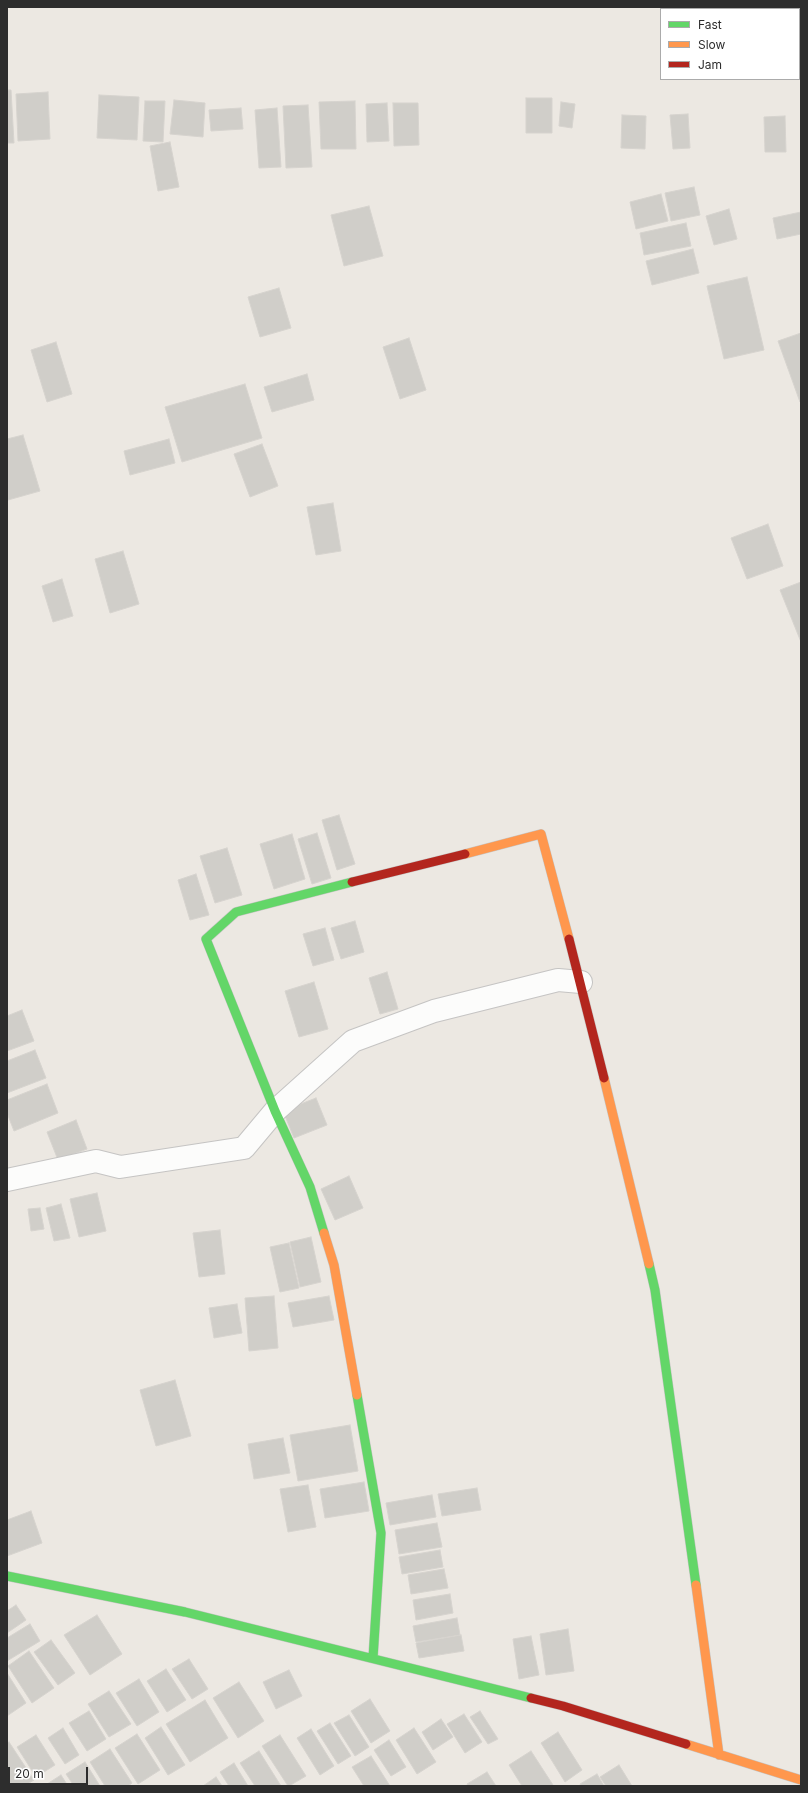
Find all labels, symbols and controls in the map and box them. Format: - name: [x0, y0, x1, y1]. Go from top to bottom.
- legend: [660, 8, 800, 80]
- text: Fast: [698, 17, 722, 32]
- text: Slow: [698, 37, 725, 52]
- text: Jam: [698, 57, 722, 72]
- scale bar: [10, 1759, 90, 1785]
- text: 20 m: [15, 1766, 44, 1781]

